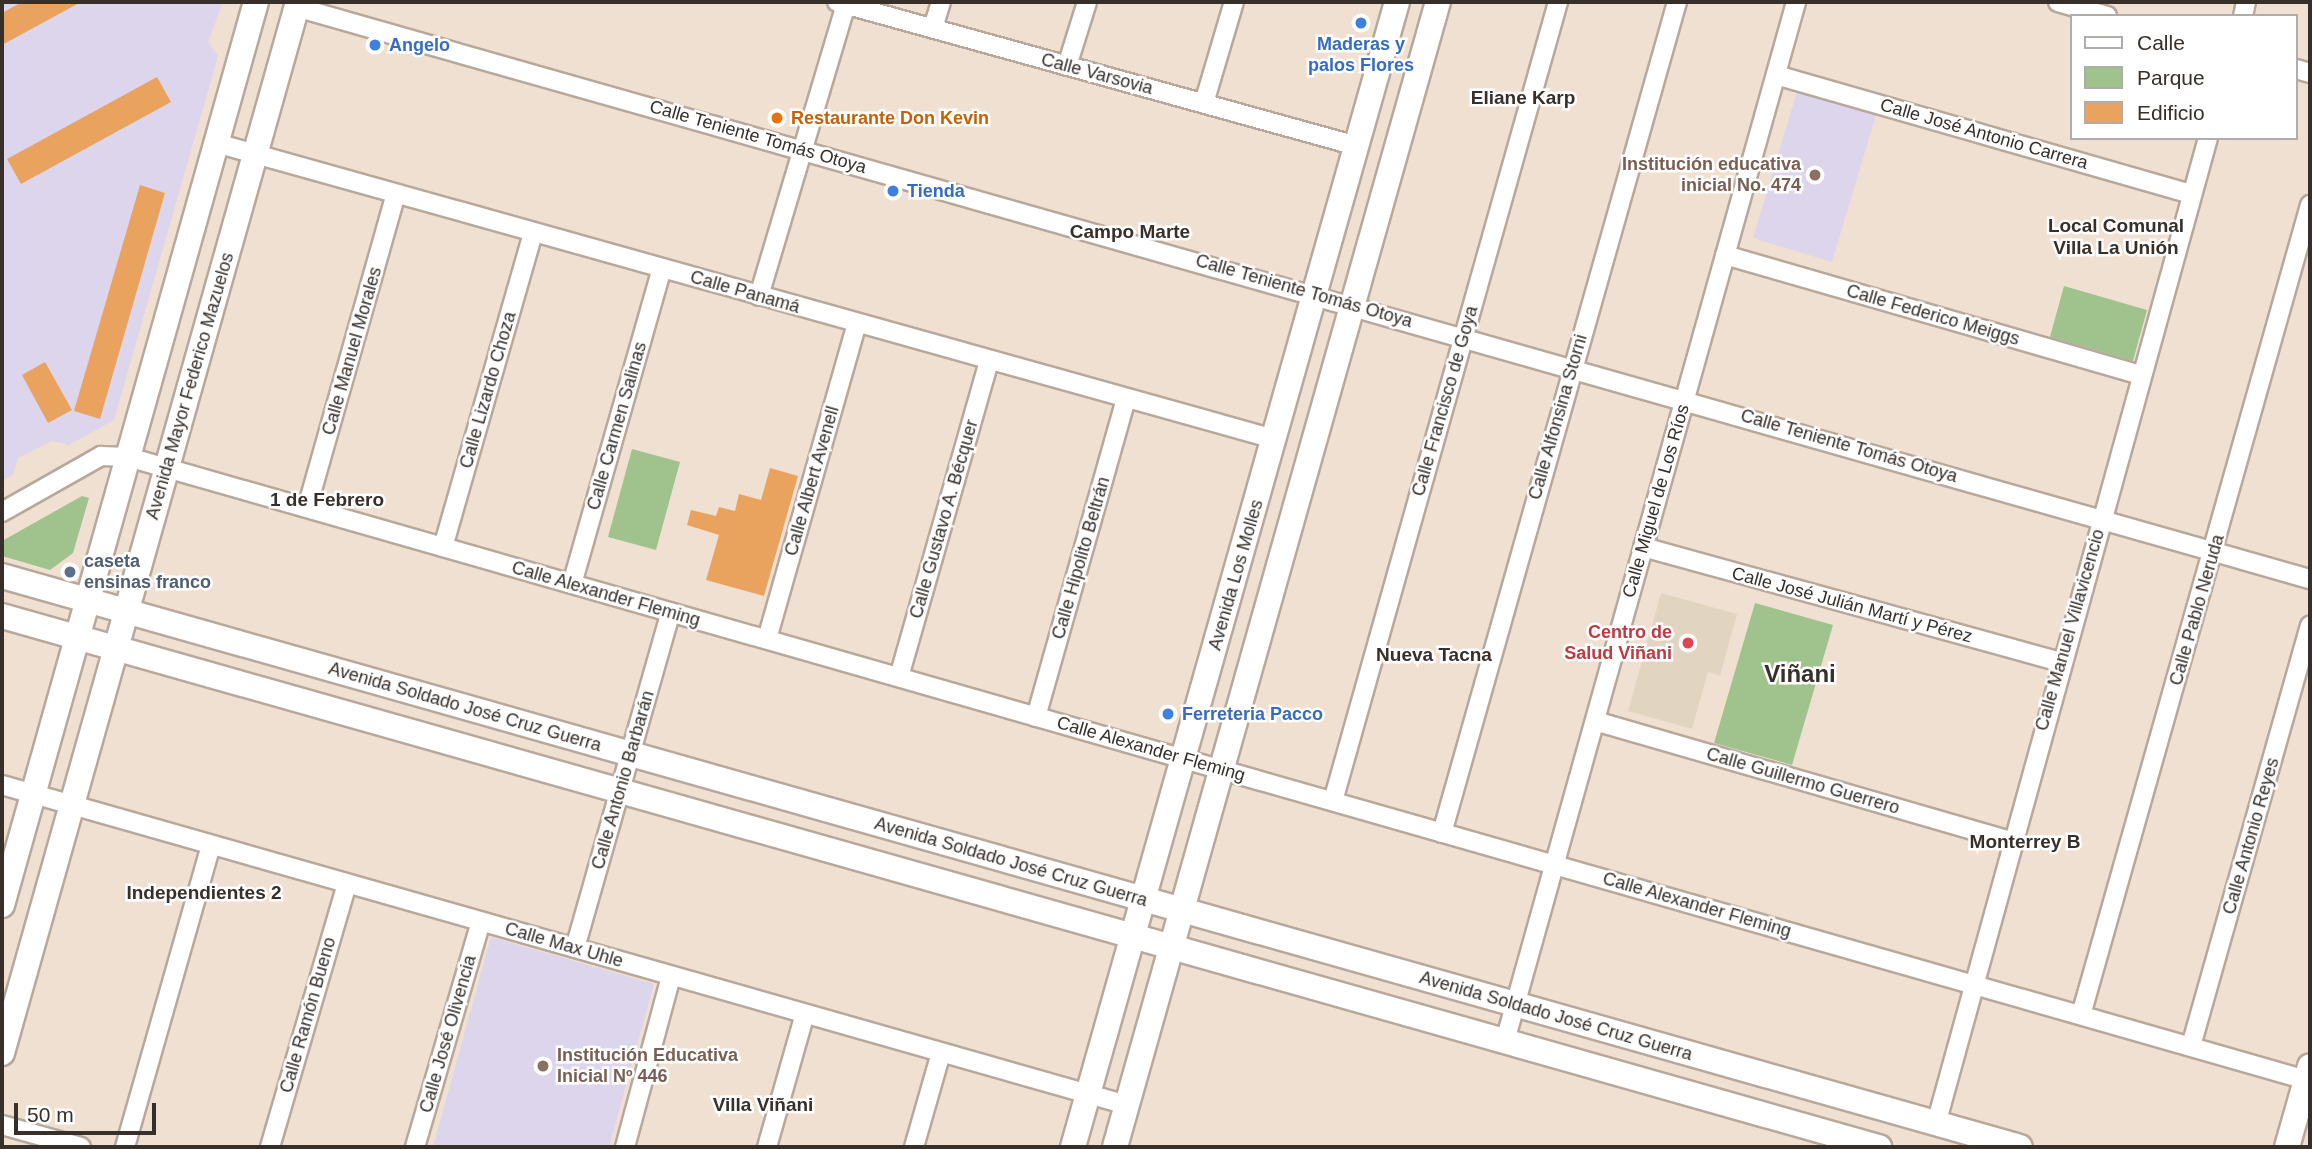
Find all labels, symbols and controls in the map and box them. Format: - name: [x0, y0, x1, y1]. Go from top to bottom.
- legend: [2070, 14, 2298, 140]
- marker: Maderas y palos Flores: [1353, 15, 1369, 31]
- text: Calle: [2137, 31, 2185, 54]
- place label: Angelo: [389, 34, 450, 56]
- place label: Maderas y palos Flores: [1308, 34, 1414, 76]
- marker: Angelo: [367, 37, 383, 53]
- street label: Calle Varsovia: [1039, 49, 1155, 99]
- text: Parque: [2137, 66, 2205, 89]
- district label: Eliane Karp: [1471, 87, 1575, 109]
- street label: Calle José Antonio Carrera: [1877, 94, 2091, 174]
- street label: Calle Teniente Tomás Otoya: [647, 96, 869, 178]
- text: Edificio: [2137, 101, 2205, 124]
- place label: Restaurante Don Kevin: [791, 107, 989, 129]
- marker: Restaurante Don Kevin: [769, 110, 785, 126]
- place label: Institución educativa inicial No. 474: [1622, 154, 1801, 196]
- marker: Institución educativa inicial No. 474: [1807, 167, 1823, 183]
- place label: Tienda: [907, 180, 965, 202]
- marker: Tienda: [885, 183, 901, 199]
- district label: Local Comunal Villa La Unión: [2048, 215, 2184, 259]
- district label: Campo Marte: [1070, 221, 1190, 243]
- street label: Avenida Mayor Federico Mazuelos: [141, 250, 239, 522]
- street label: Calle Teniente Tomás Otoya: [1193, 250, 1415, 332]
- street label: Calle Manuel Morales: [318, 264, 386, 438]
- street label: Calle Panamá: [688, 266, 802, 318]
- street label: Calle Federico Meiggs: [1844, 280, 2022, 350]
- street label: Calle Francisco de Goya: [1407, 303, 1483, 499]
- street label: Calle Lizardo Choza: [455, 309, 521, 471]
- street label: Calle Alfonsina Storni: [1524, 331, 1592, 503]
- street label: Calle Carmen Salinas: [583, 339, 651, 513]
- street label: Calle Miguel de Los Ríos: [1618, 402, 1694, 600]
- street label: Calle Albert Avenell: [780, 403, 844, 559]
- street label: Calle Teniente Tomás Otoya: [1738, 405, 1960, 487]
- street label: Calle Gustavo A. Bécquer: [905, 416, 983, 622]
- street label: Calle Hipolito Beltrán: [1047, 474, 1115, 642]
- district label: 1 de Febrero: [270, 489, 384, 511]
- street label: Avenida Los Molles: [1204, 497, 1268, 653]
- street label: Calle Manuel Villavicencio: [2031, 527, 2109, 733]
- street label: Calle Pablo Neruda: [2165, 532, 2229, 688]
- place label: caseta ensinas franco: [84, 551, 211, 594]
- street label: Calle Alexander Fleming: [509, 557, 703, 631]
- street label: Calle José Julián Martí y Pérez: [1729, 562, 1975, 648]
- marker: caseta ensinas franco: [62, 564, 78, 580]
- place label: Centro de Salud Viñani: [1564, 622, 1672, 664]
- marker: Centro de Salud Viñani: [1678, 633, 1698, 653]
- district label: Nueva Tacna: [1376, 644, 1492, 666]
- street label: Avenida Soldado José Cruz Guerra: [326, 658, 604, 756]
- district label: Viñani: [1764, 660, 1836, 688]
- street label: Calle Antonio Barbarán: [587, 688, 659, 872]
- place label: Ferreteria Pacco: [1182, 703, 1323, 725]
- marker: Ferreteria Pacco: [1160, 706, 1176, 722]
- street label: Calle Alexander Fleming: [1054, 712, 1248, 786]
- street label: Calle Guillermo Guerrero: [1704, 743, 1902, 819]
- street label: Calle Antonio Reyes: [2218, 755, 2284, 917]
- street label: Avenida Soldado José Cruz Guerra: [872, 813, 1150, 911]
- district label: Monterrey B: [1970, 831, 2080, 853]
- street label: Calle Alexander Fleming: [1600, 868, 1794, 942]
- district label: Independientes 2: [126, 882, 282, 904]
- street label: Calle Max Uhle: [502, 918, 626, 972]
- street label: Calle Ramón Bueno: [275, 935, 341, 1095]
- street label: Calle José Olivencia: [415, 953, 481, 1115]
- street label: Avenida Soldado José Cruz Guerra: [1417, 967, 1695, 1065]
- place label: Institución Educativa Inicial Nº 446: [557, 1045, 738, 1088]
- marker: Institución Educativa Inicial Nº 446: [535, 1058, 551, 1074]
- scale bar: [18, 1090, 159, 1134]
- district label: Villa Viñani: [713, 1094, 813, 1116]
- text: 50 m: [27, 1103, 74, 1126]

